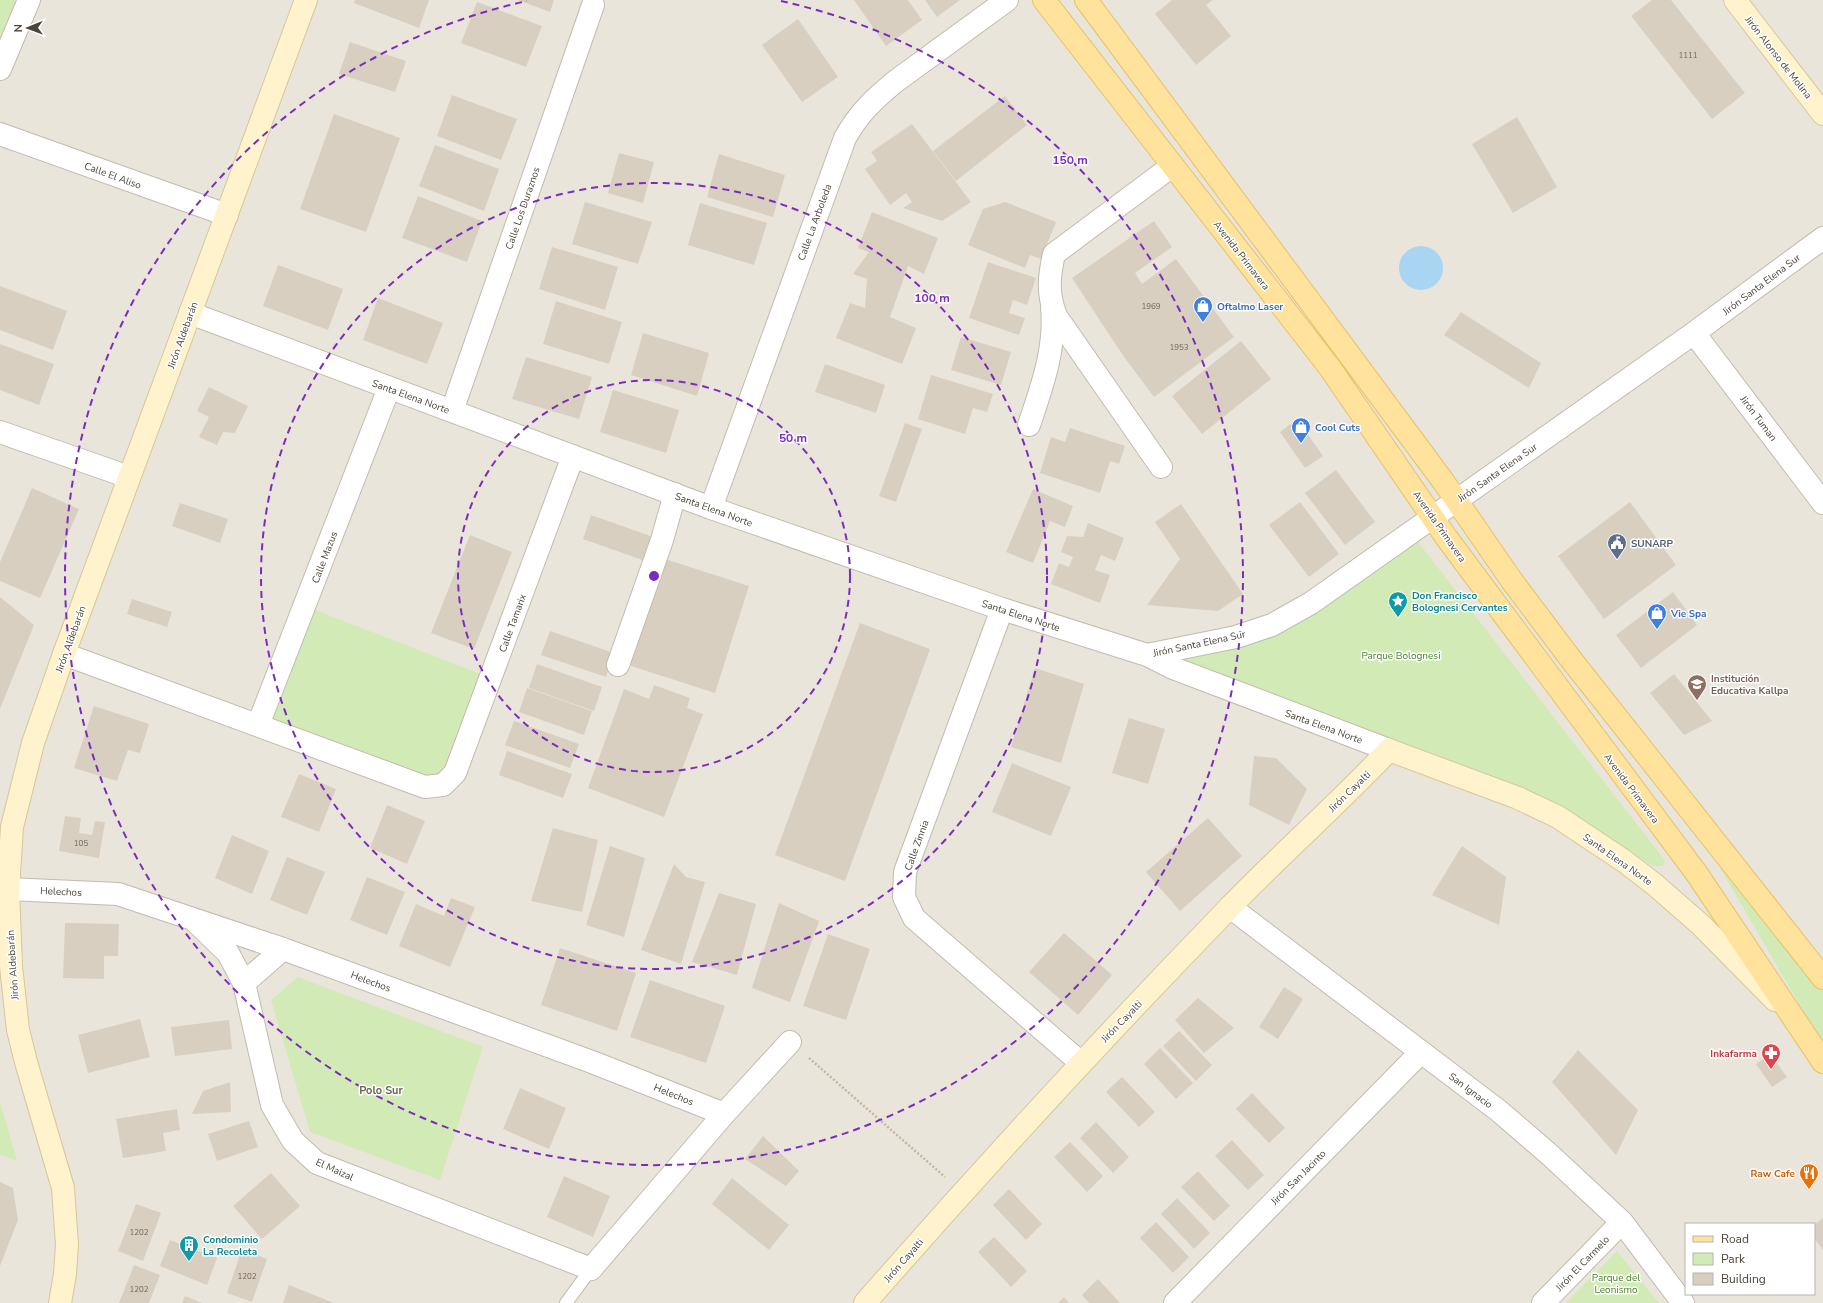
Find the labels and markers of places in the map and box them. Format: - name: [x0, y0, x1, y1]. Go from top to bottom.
- shop icon: Oftalmo Laser: [1192, 295, 1214, 323]
- place label: Oftalmo Laser: [1217, 300, 1283, 314]
- shop icon: Cool Cuts: [1290, 416, 1312, 444]
- place label: Cool Cuts: [1315, 421, 1360, 435]
- public building icon: SUNARP: [1606, 532, 1628, 560]
- place label: SUNARP: [1631, 537, 1673, 551]
- centre of rings: [647, 569, 661, 583]
- place label: Don Francisco Bolognesi Cervantes: [1412, 589, 1508, 615]
- place icon: Don Francisco Bolognesi Cervantes: [1387, 590, 1409, 618]
- shop icon: Vie Spa: [1646, 602, 1668, 630]
- place label: Vie Spa: [1670, 607, 1707, 621]
- place label: Institución Educativa Kallpa: [1711, 672, 1789, 698]
- school or university icon: Institución Educativa Kallpa: [1686, 673, 1708, 701]
- pharmacy icon: Inkafarma: [1760, 1042, 1782, 1070]
- place label: Inkafarma: [1710, 1047, 1757, 1061]
- restaurant icon: Raw Cafe: [1798, 1162, 1820, 1190]
- place label: Raw Cafe: [1751, 1167, 1796, 1181]
- place label: Condominio La Recoleta: [203, 1233, 259, 1259]
- building icon: Condominio La Recoleta: [178, 1234, 200, 1262]

